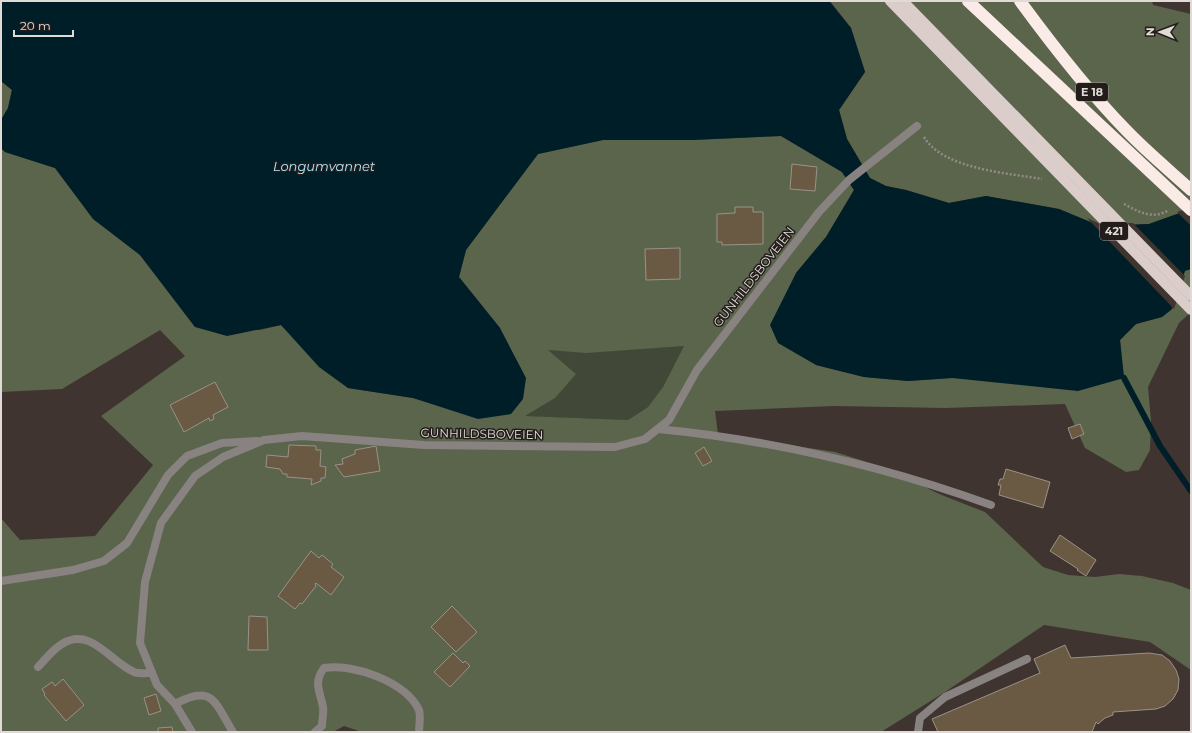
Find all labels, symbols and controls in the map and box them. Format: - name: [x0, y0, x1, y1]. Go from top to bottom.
- scale bar: [14, 12, 73, 38]
- north arrow: [1140, 12, 1180, 52]
- text: 20 m: [20, 18, 51, 33]
- text: N: [1143, 27, 1157, 36]
- road number: E 18: [1076, 83, 1108, 101]
- water label: Longumvannet: [273, 158, 376, 174]
- road number: 421: [1100, 222, 1128, 240]
- street label: GUNHILDSBOVEIEN: [710, 224, 797, 330]
- street label: GUNHILDSBOVEIEN: [420, 425, 544, 442]

